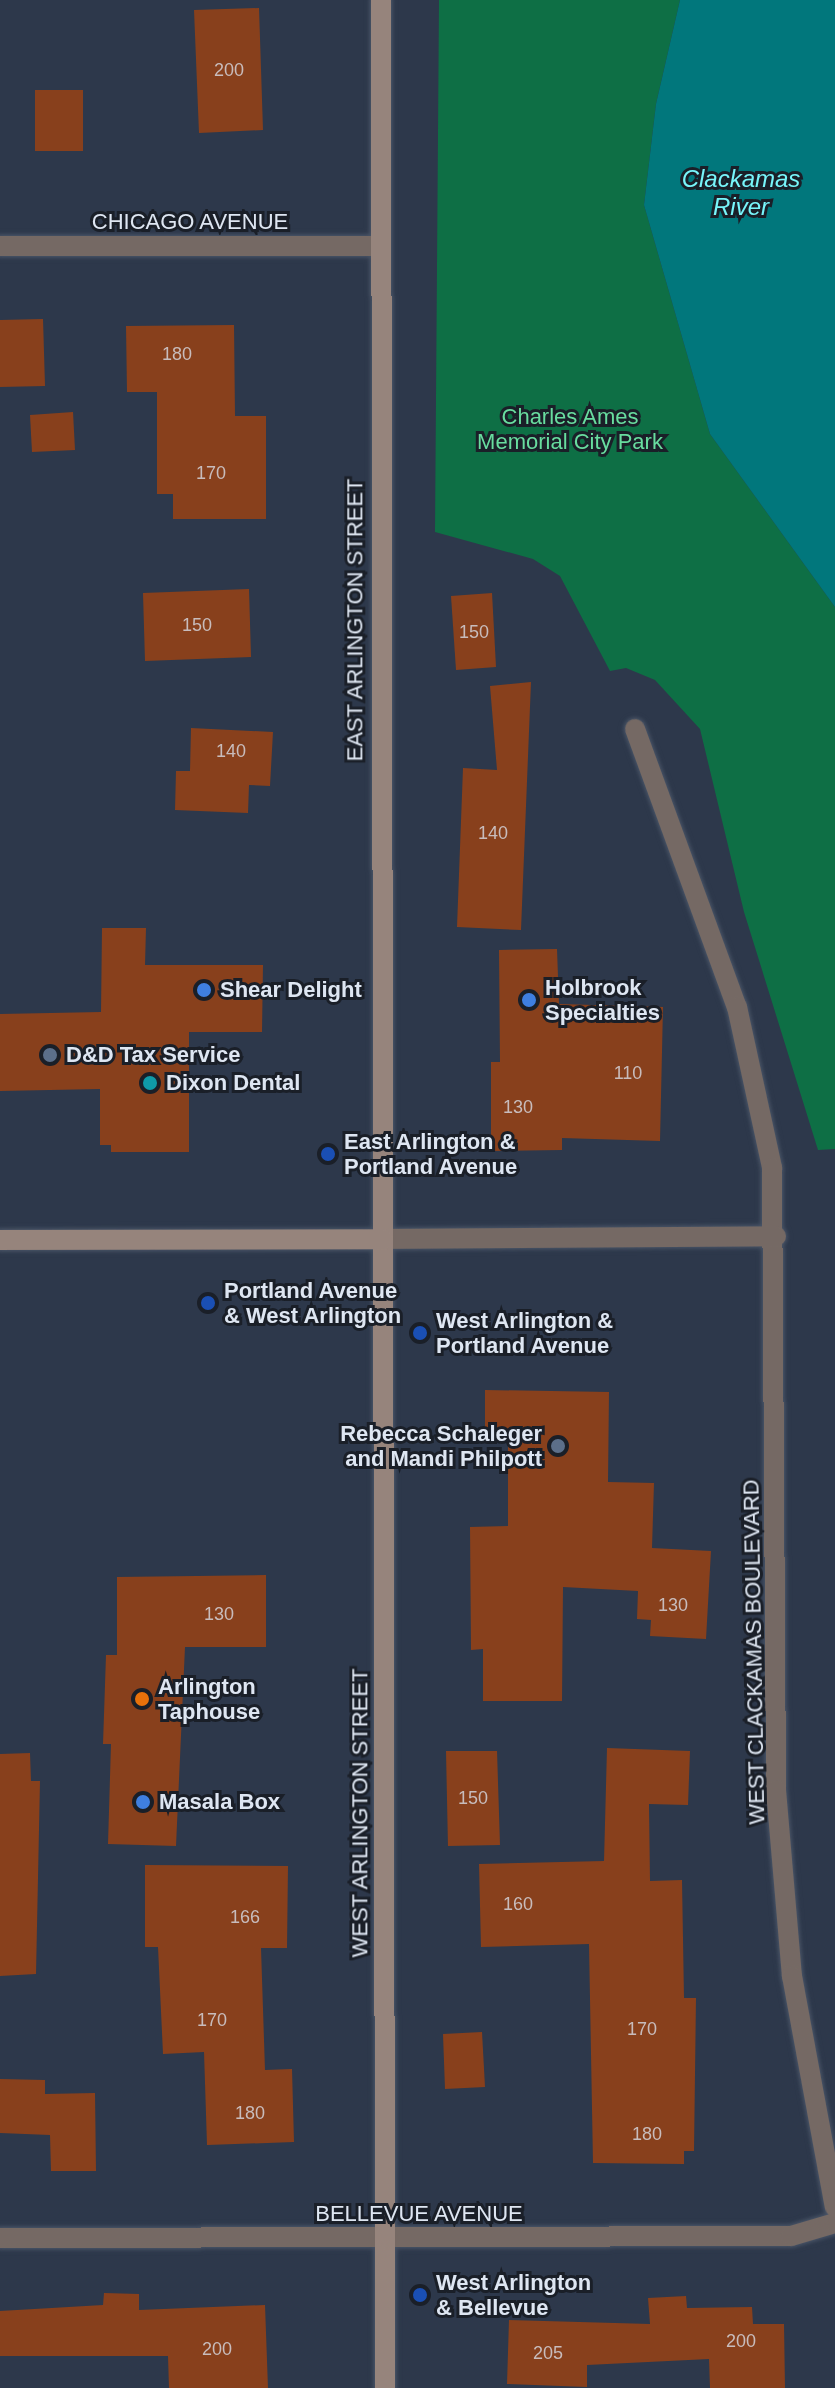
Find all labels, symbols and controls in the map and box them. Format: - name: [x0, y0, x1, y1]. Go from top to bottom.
- house number: 200: [214, 59, 244, 81]
- water label: Clackamas River: [682, 165, 800, 221]
- street label: CHICAGO AVENUE: [91, 209, 289, 235]
- house number: 180: [162, 343, 192, 365]
- park label: Charles Ames Memorial City Park: [477, 403, 663, 454]
- house number: 170: [196, 462, 226, 484]
- street label: EAST ARLINGTON STREET: [342, 478, 368, 762]
- house number: 150: [182, 614, 212, 636]
- house number: 150: [459, 621, 489, 643]
- house number: 140: [216, 740, 246, 762]
- house number: 140: [478, 822, 508, 844]
- place label: Holbrook Specialties: [545, 974, 660, 1026]
- place label: Shear Delight: [220, 977, 362, 1003]
- marker: Shear Delight: [195, 981, 213, 999]
- marker: Holbrook Specialties: [520, 991, 538, 1009]
- place label: D&D Tax Service: [66, 1042, 240, 1068]
- marker: D&D Tax Service: [41, 1046, 59, 1064]
- house number: 110: [614, 1062, 642, 1084]
- place label: Dixon Dental: [166, 1070, 300, 1096]
- marker: Dixon Dental: [141, 1074, 159, 1092]
- house number: 130: [503, 1096, 533, 1118]
- place label: East Arlington & Portland Avenue: [344, 1128, 518, 1180]
- marker: East Arlington & Portland Avenue: [319, 1145, 337, 1163]
- place label: Portland Avenue & West Arlington: [224, 1277, 402, 1328]
- marker: Portland Avenue & West Arlington: [199, 1294, 217, 1312]
- place label: West Arlington & Portland Avenue: [436, 1307, 614, 1358]
- marker: West Arlington & Portland Avenue: [411, 1324, 429, 1342]
- place label: Rebecca Schaleger and Mandi Philpott: [340, 1420, 542, 1472]
- marker: Rebecca Schaleger and Mandi Philpott: [549, 1437, 567, 1455]
- street label: WEST CLACKAMAS BOULEVARD: [738, 1479, 770, 1825]
- house number: 130: [658, 1594, 688, 1616]
- house number: 130: [204, 1603, 234, 1625]
- street label: WEST ARLINGTON STREET: [347, 1668, 373, 1958]
- place label: Arlington Taphouse: [158, 1673, 260, 1724]
- marker: Arlington Taphouse: [133, 1690, 151, 1708]
- house number: 150: [458, 1787, 488, 1809]
- place label: Masala Box: [159, 1789, 280, 1815]
- marker: Masala Box: [134, 1793, 152, 1811]
- house number: 160: [503, 1893, 533, 1915]
- house number: 166: [230, 1906, 260, 1928]
- house number: 170: [197, 2009, 227, 2031]
- house number: 170: [627, 2018, 657, 2040]
- house number: 180: [235, 2102, 265, 2124]
- house number: 180: [632, 2123, 662, 2145]
- street label: BELLEVUE AVENUE: [315, 2201, 523, 2227]
- place label: West Arlington & Bellevue: [436, 2269, 592, 2320]
- marker: West Arlington & Bellevue: [411, 2286, 429, 2304]
- house number: 200: [726, 2330, 756, 2352]
- house number: 200: [202, 2338, 232, 2360]
- house number: 205: [533, 2342, 563, 2364]

